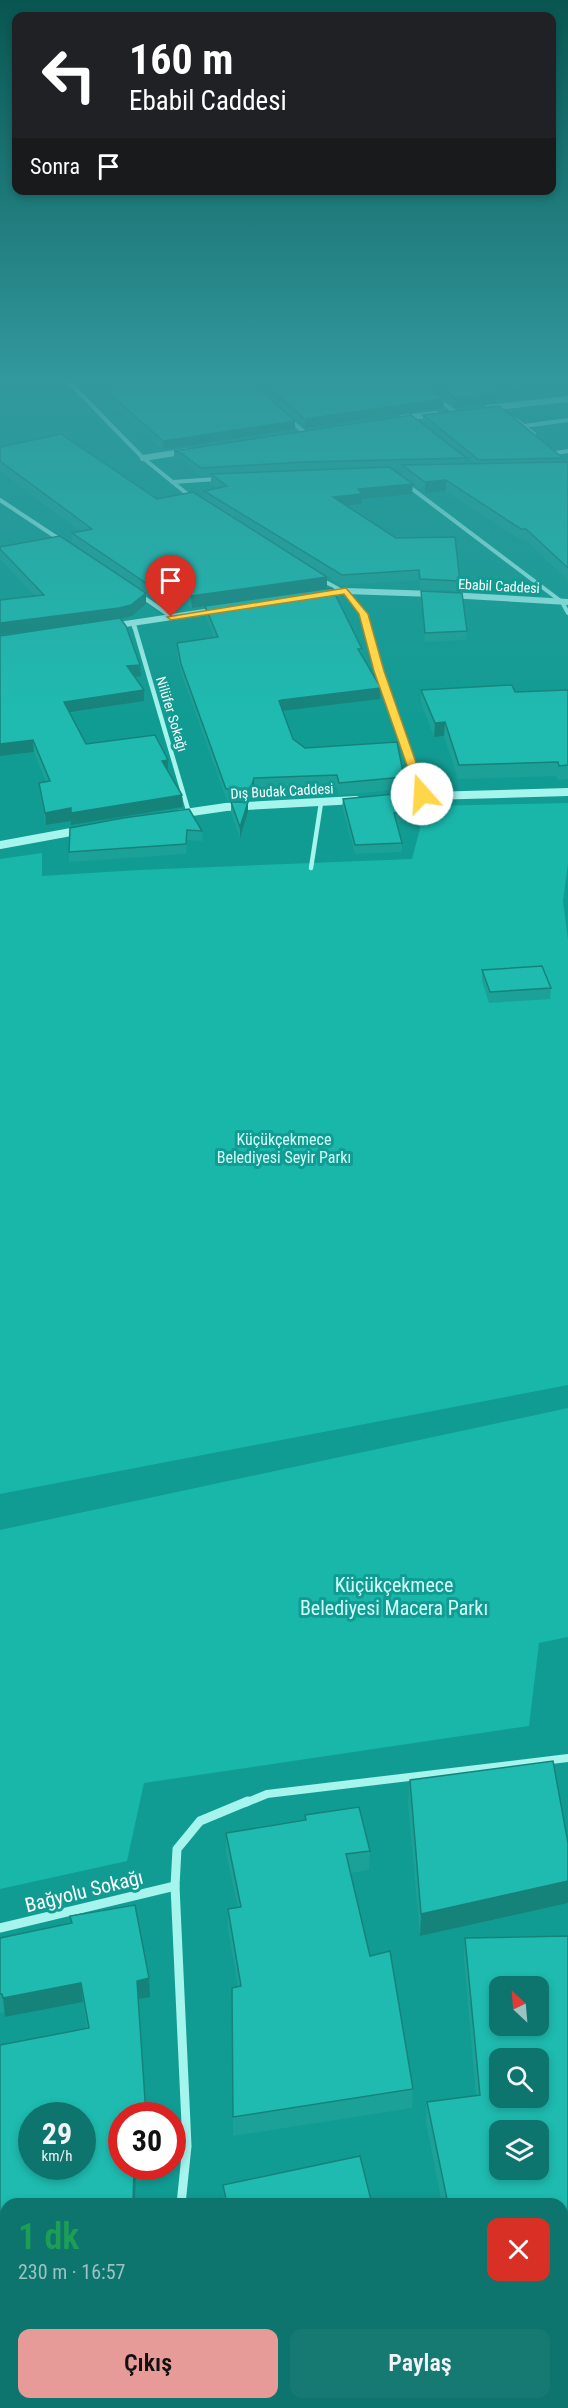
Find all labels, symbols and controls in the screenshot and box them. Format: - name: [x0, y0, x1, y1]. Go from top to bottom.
- text: 160 m: [129, 35, 234, 84]
- icon: left: [30, 36, 108, 114]
- text: Ebabil Caddesi: [129, 85, 287, 117]
- icon: arrive: [92, 150, 125, 183]
- text: Sonra: [30, 154, 80, 179]
- pin: [145, 555, 196, 617]
- icon: arrive: [154, 564, 187, 597]
- street label: Ebabil Caddesi: [458, 576, 540, 596]
- street label: Nilüfer Sokağı: [153, 675, 191, 753]
- position arrow: [390, 762, 454, 826]
- street label: Dış Budak Caddesi: [230, 780, 334, 802]
- park label: Küçükçekmece Belediyesi Seyir Parkı: [217, 1130, 351, 1167]
- park label: Küçükçekmece Belediyesi Macera Parkı: [300, 1573, 488, 1620]
- street label: Bağyolu Sokağı: [22, 1865, 146, 1917]
- north arrow: [489, 1976, 549, 2036]
- map controls: [489, 1976, 549, 2180]
- button: search: [489, 2048, 549, 2108]
- speed limit sign: 30: [108, 2102, 186, 2180]
- text: 29: [42, 2116, 72, 2151]
- button: layers: [489, 2120, 549, 2180]
- text: km/h: [42, 2147, 72, 2165]
- text: 1 dk: [18, 2216, 79, 2258]
- button: close: [487, 2218, 550, 2281]
- text: 230 m · 16:57: [18, 2260, 125, 2284]
- button: Çıkış: [18, 2329, 278, 2398]
- button: Paylaş: [290, 2329, 550, 2398]

